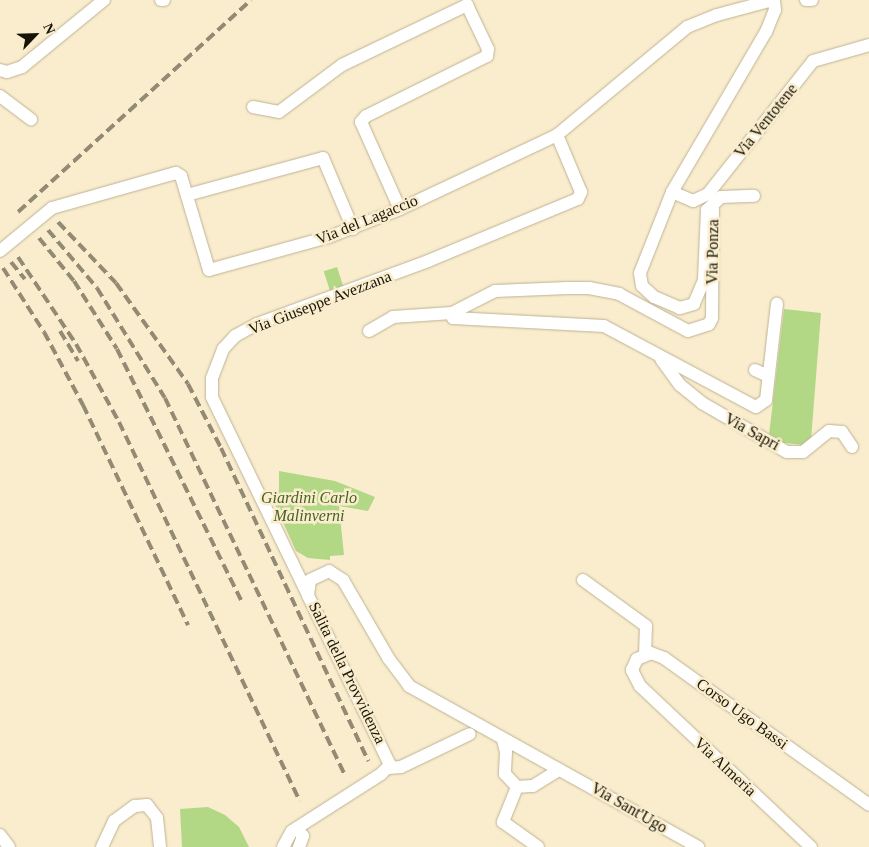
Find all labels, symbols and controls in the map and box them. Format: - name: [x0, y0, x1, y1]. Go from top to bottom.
- north arrow: [10, 10, 60, 60]
- text: N: [40, 21, 58, 36]
- street label: Via Ventotene: [730, 80, 802, 162]
- street label: Via del Lagaccio: [313, 191, 421, 249]
- street label: Via Ponza: [703, 219, 723, 285]
- street label: Via Giuseppe Avezzana: [245, 267, 395, 339]
- street label: Via Sapri: [721, 409, 783, 455]
- park label: Giardini Carlo Malinverni: [261, 488, 357, 526]
- street label: Salita della Provvidenza: [304, 599, 390, 747]
- street label: Corso Ugo Bassi: [692, 674, 792, 754]
- street label: Via Almeria: [690, 733, 760, 801]
- street label: Via Sant'Ugo: [587, 778, 671, 838]

